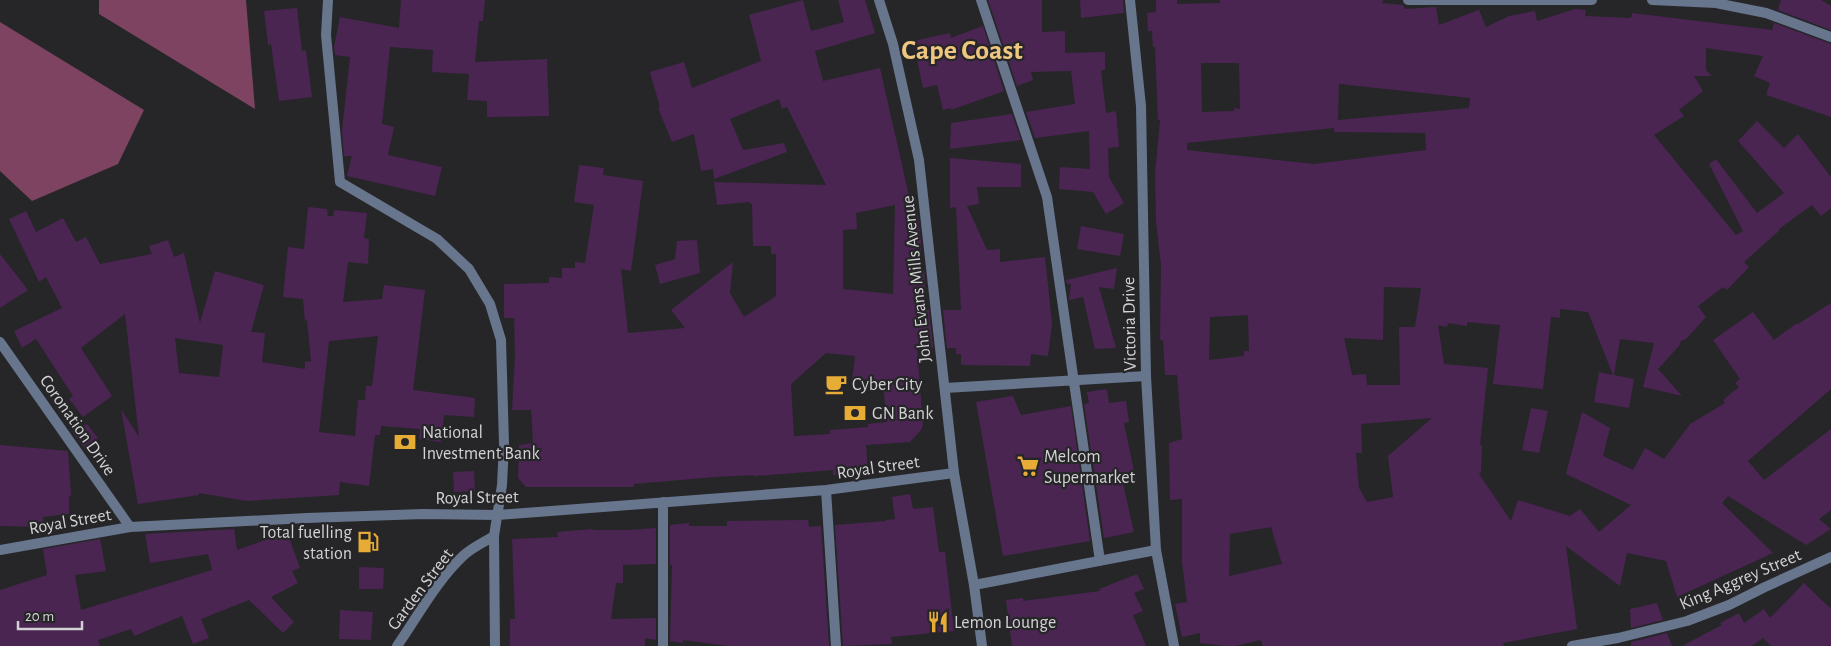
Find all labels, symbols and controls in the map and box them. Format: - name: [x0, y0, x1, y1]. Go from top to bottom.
- district label: Cape Coast: [901, 37, 1023, 65]
- street label: John Evans Mills Avenue: [899, 195, 935, 363]
- street label: Victoria Drive: [1120, 277, 1140, 371]
- cafe icon: Cyber City: [823, 371, 849, 397]
- street label: Coronation Drive: [36, 372, 118, 479]
- place label: Cyber City: [852, 376, 923, 394]
- bank icon: GN Bank: [842, 400, 868, 426]
- place label: GN Bank: [872, 405, 934, 423]
- place label: National Investment Bank: [422, 424, 540, 463]
- bank icon: National Investment Bank: [392, 429, 418, 455]
- place label: Melcom Supermarket: [1044, 448, 1136, 487]
- street label: Royal Street: [836, 453, 921, 483]
- supermarket icon: Melcom Supermarket: [1015, 453, 1041, 479]
- street label: Royal Street: [435, 488, 519, 508]
- street label: Royal Street: [28, 506, 113, 538]
- place label: Total fuelling station: [260, 524, 352, 563]
- fuel station icon: Total fuelling station: [355, 529, 381, 555]
- street label: Garden Street: [384, 545, 457, 634]
- street label: King Aggrey Street: [1677, 546, 1804, 614]
- scale bar: [18, 598, 81, 630]
- text: 20 m: [25, 609, 54, 624]
- restaurant icon: Lemon Lounge: [925, 609, 951, 635]
- place label: Lemon Lounge: [954, 614, 1056, 632]

